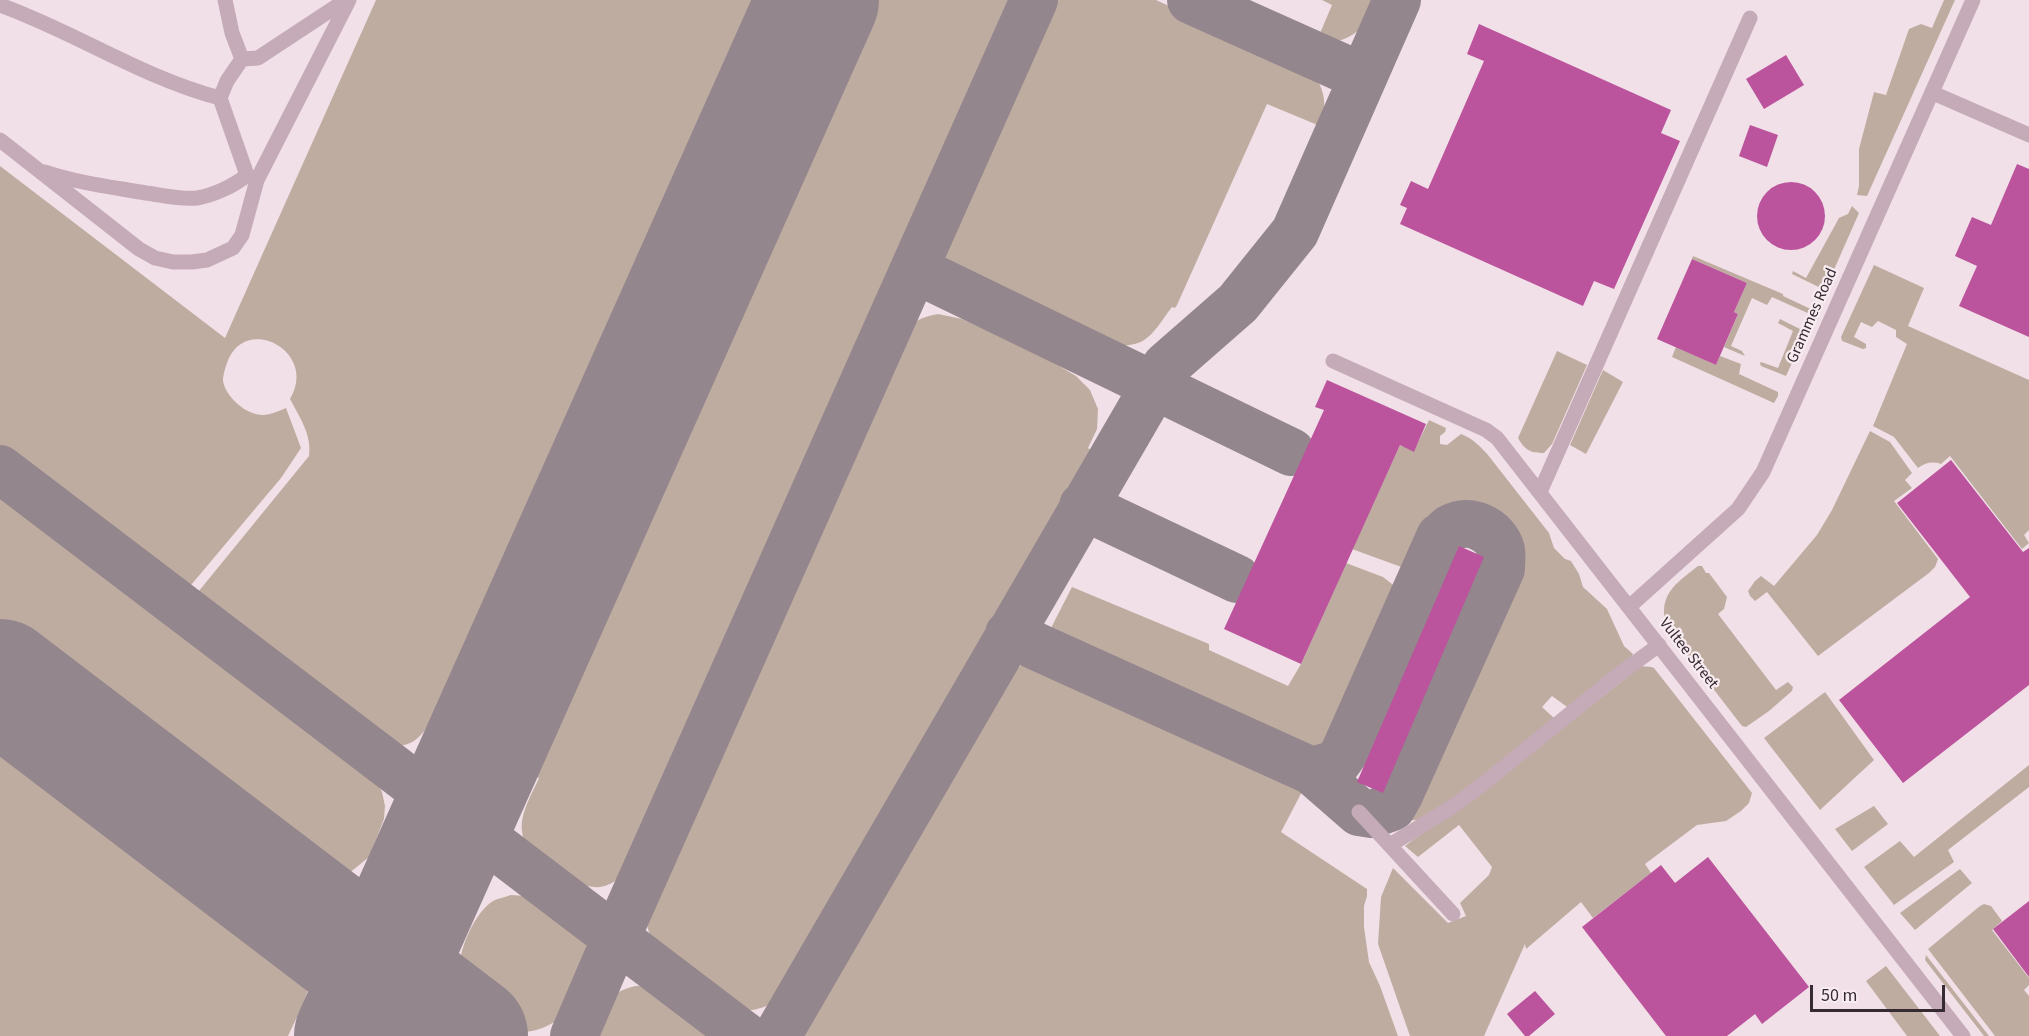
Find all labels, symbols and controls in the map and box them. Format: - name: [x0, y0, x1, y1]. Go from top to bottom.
- street label: Grammes Road: [1784, 266, 1842, 366]
- street label: Vultee Street: [1654, 615, 1722, 693]
- scale bar: [1813, 973, 1948, 1011]
- text: 50 m: [1821, 983, 1857, 1008]

